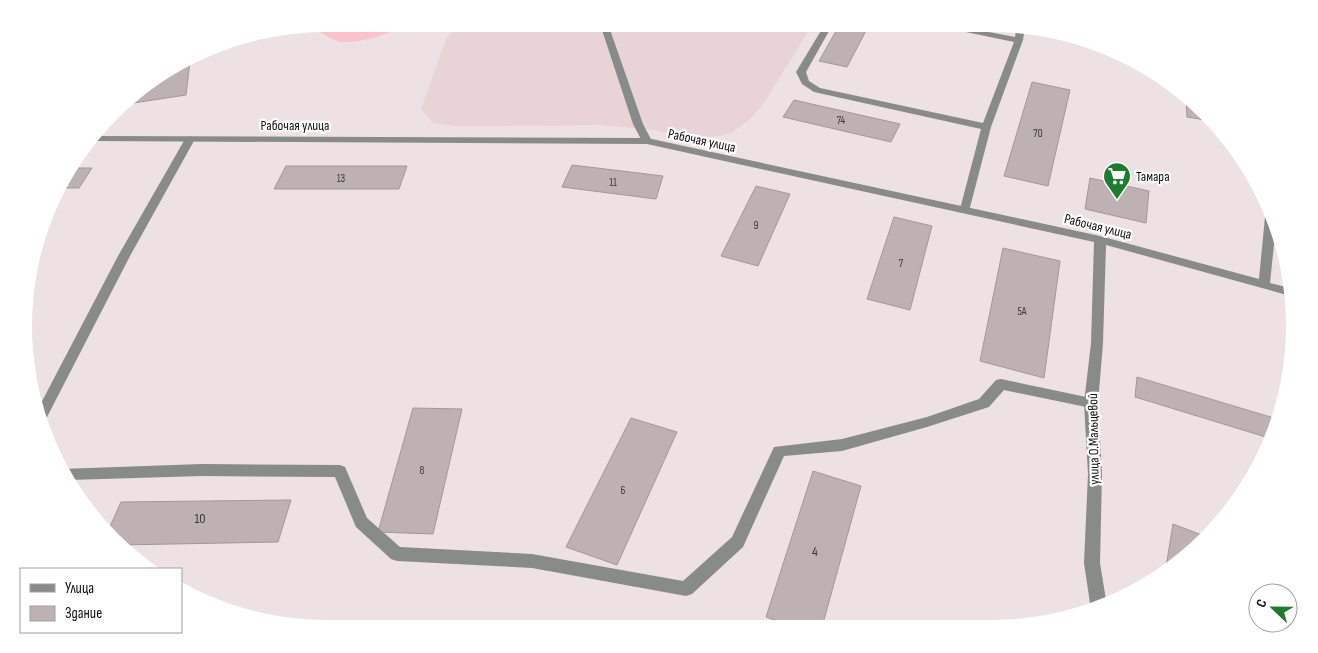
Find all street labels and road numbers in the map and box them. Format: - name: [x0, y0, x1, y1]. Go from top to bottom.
- street label: Рабочая улица: [261, 117, 329, 134]
- street label: Рабочая улица: [666, 125, 737, 156]
- street label: Рабочая улица: [1062, 210, 1133, 243]
- street label: улица О.Мальцевой: [1084, 393, 1103, 485]

